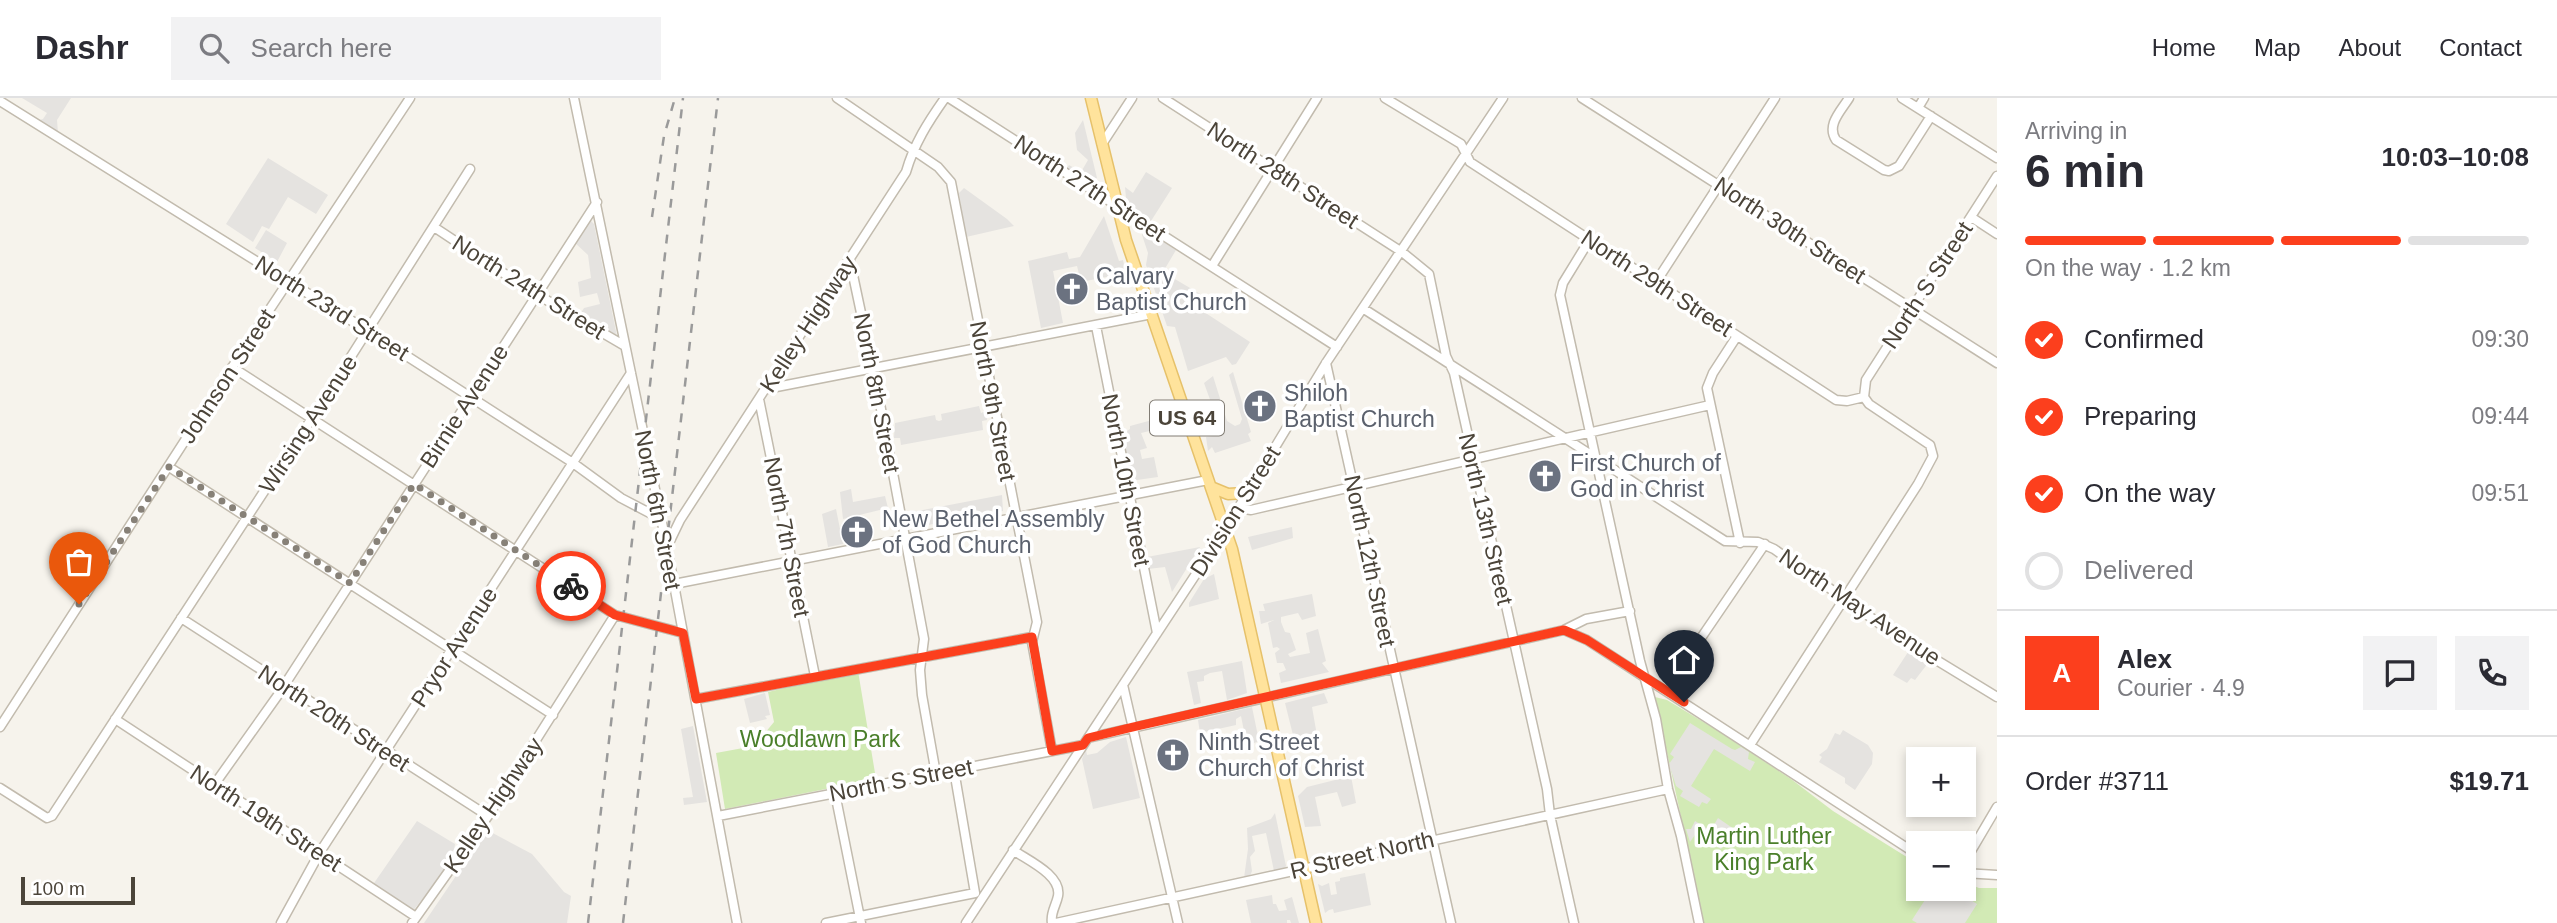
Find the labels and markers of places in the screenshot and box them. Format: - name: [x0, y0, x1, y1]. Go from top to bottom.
- place label: Calvary Baptist Church: [1096, 263, 1247, 315]
- church icon: Calvary Baptist Church: [1053, 270, 1091, 308]
- place label: Shiloh Baptist Church: [1284, 380, 1435, 432]
- church icon: Shiloh Baptist Church: [1241, 387, 1279, 425]
- place label: First Church of God in Christ: [1570, 450, 1721, 502]
- church icon: First Church of God in Christ: [1526, 457, 1564, 495]
- place label: New Bethel Assembly of God Church: [882, 506, 1105, 558]
- church icon: New Bethel Assembly of God Church: [838, 513, 876, 551]
- pin: [49, 532, 109, 604]
- pin: [1654, 630, 1714, 702]
- place label: Ninth Street Church of Christ: [1198, 729, 1365, 781]
- church icon: Ninth Street Church of Christ: [1154, 736, 1192, 774]

